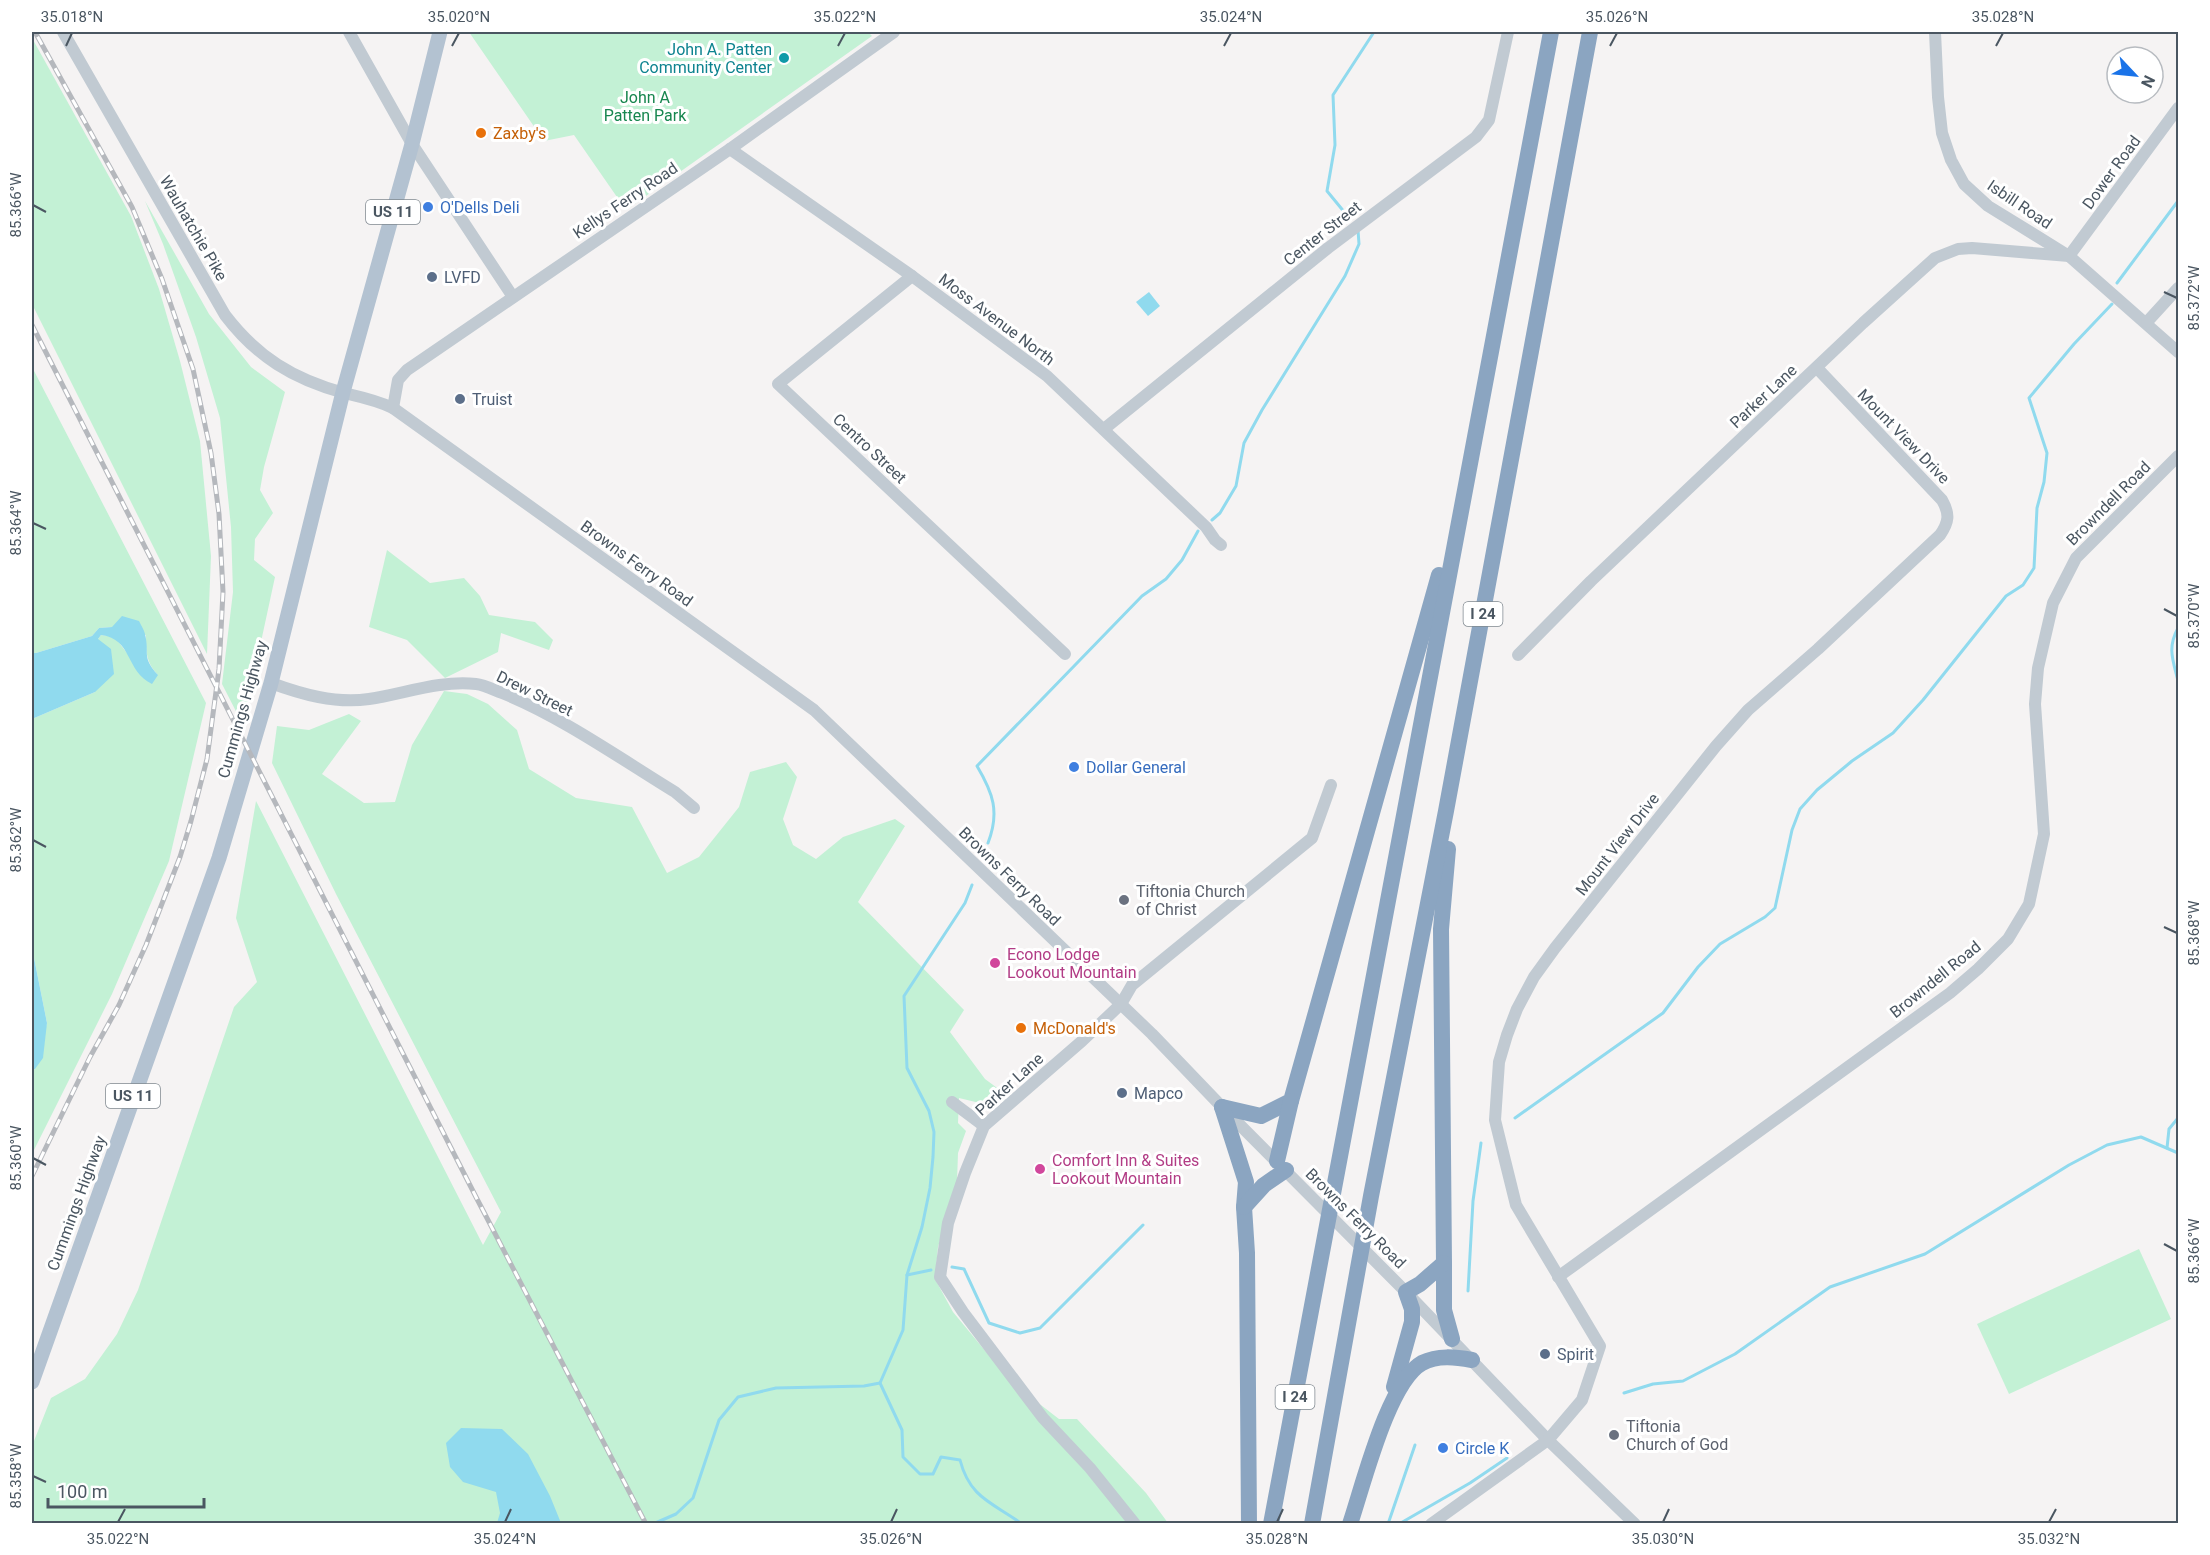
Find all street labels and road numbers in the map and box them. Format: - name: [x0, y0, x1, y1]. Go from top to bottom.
- street label: Dower Road: [2078, 132, 2144, 213]
- street label: Kellys Ferry Road: [569, 158, 681, 242]
- street label: Wauhatchie Pike: [156, 172, 231, 284]
- street label: Isbill Road: [1984, 176, 2056, 233]
- street label: Center Street: [1280, 197, 1365, 270]
- road number: US 11: [366, 200, 420, 224]
- street label: Moss Avenue North: [935, 270, 1058, 369]
- street label: Parker Lane: [1726, 361, 1801, 432]
- street label: Mount View Drive: [1854, 385, 1954, 488]
- street label: Centro Street: [829, 410, 910, 487]
- street label: Browndell Road: [2062, 457, 2154, 549]
- street label: Browns Ferry Road: [577, 516, 696, 610]
- road number: I 24: [1464, 602, 1502, 626]
- street label: Cummings Highway: [214, 638, 271, 780]
- street label: Drew Street: [494, 667, 576, 720]
- street label: Mount View Drive: [1572, 789, 1663, 899]
- street label: Browns Ferry Road: [955, 823, 1064, 930]
- street label: Browndell Road: [1886, 937, 1984, 1022]
- street label: Parker Lane: [972, 1049, 1047, 1120]
- road number: US 11: [106, 1084, 160, 1108]
- street label: Cummings Highway: [43, 1133, 110, 1273]
- street label: Browns Ferry Road: [1302, 1164, 1410, 1272]
- road number: I 24: [1276, 1385, 1314, 1409]

